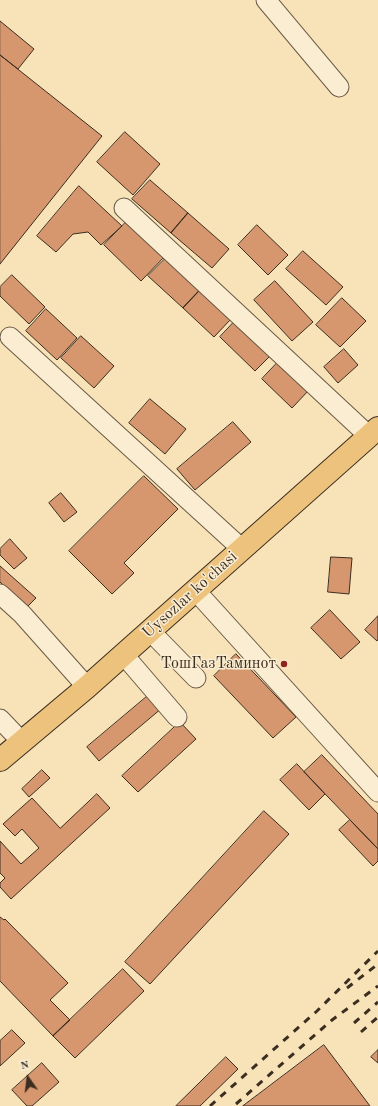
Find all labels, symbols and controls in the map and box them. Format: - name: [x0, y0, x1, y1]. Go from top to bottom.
- street label: Uysozlar ko'chasi: [139, 547, 241, 643]
- place label: ТошГазТаминот: [161, 654, 276, 674]
- marker: ТошГазТаминот: [279, 659, 289, 669]
- north arrow: [8, 1058, 48, 1098]
- text: N: [20, 1060, 30, 1072]

